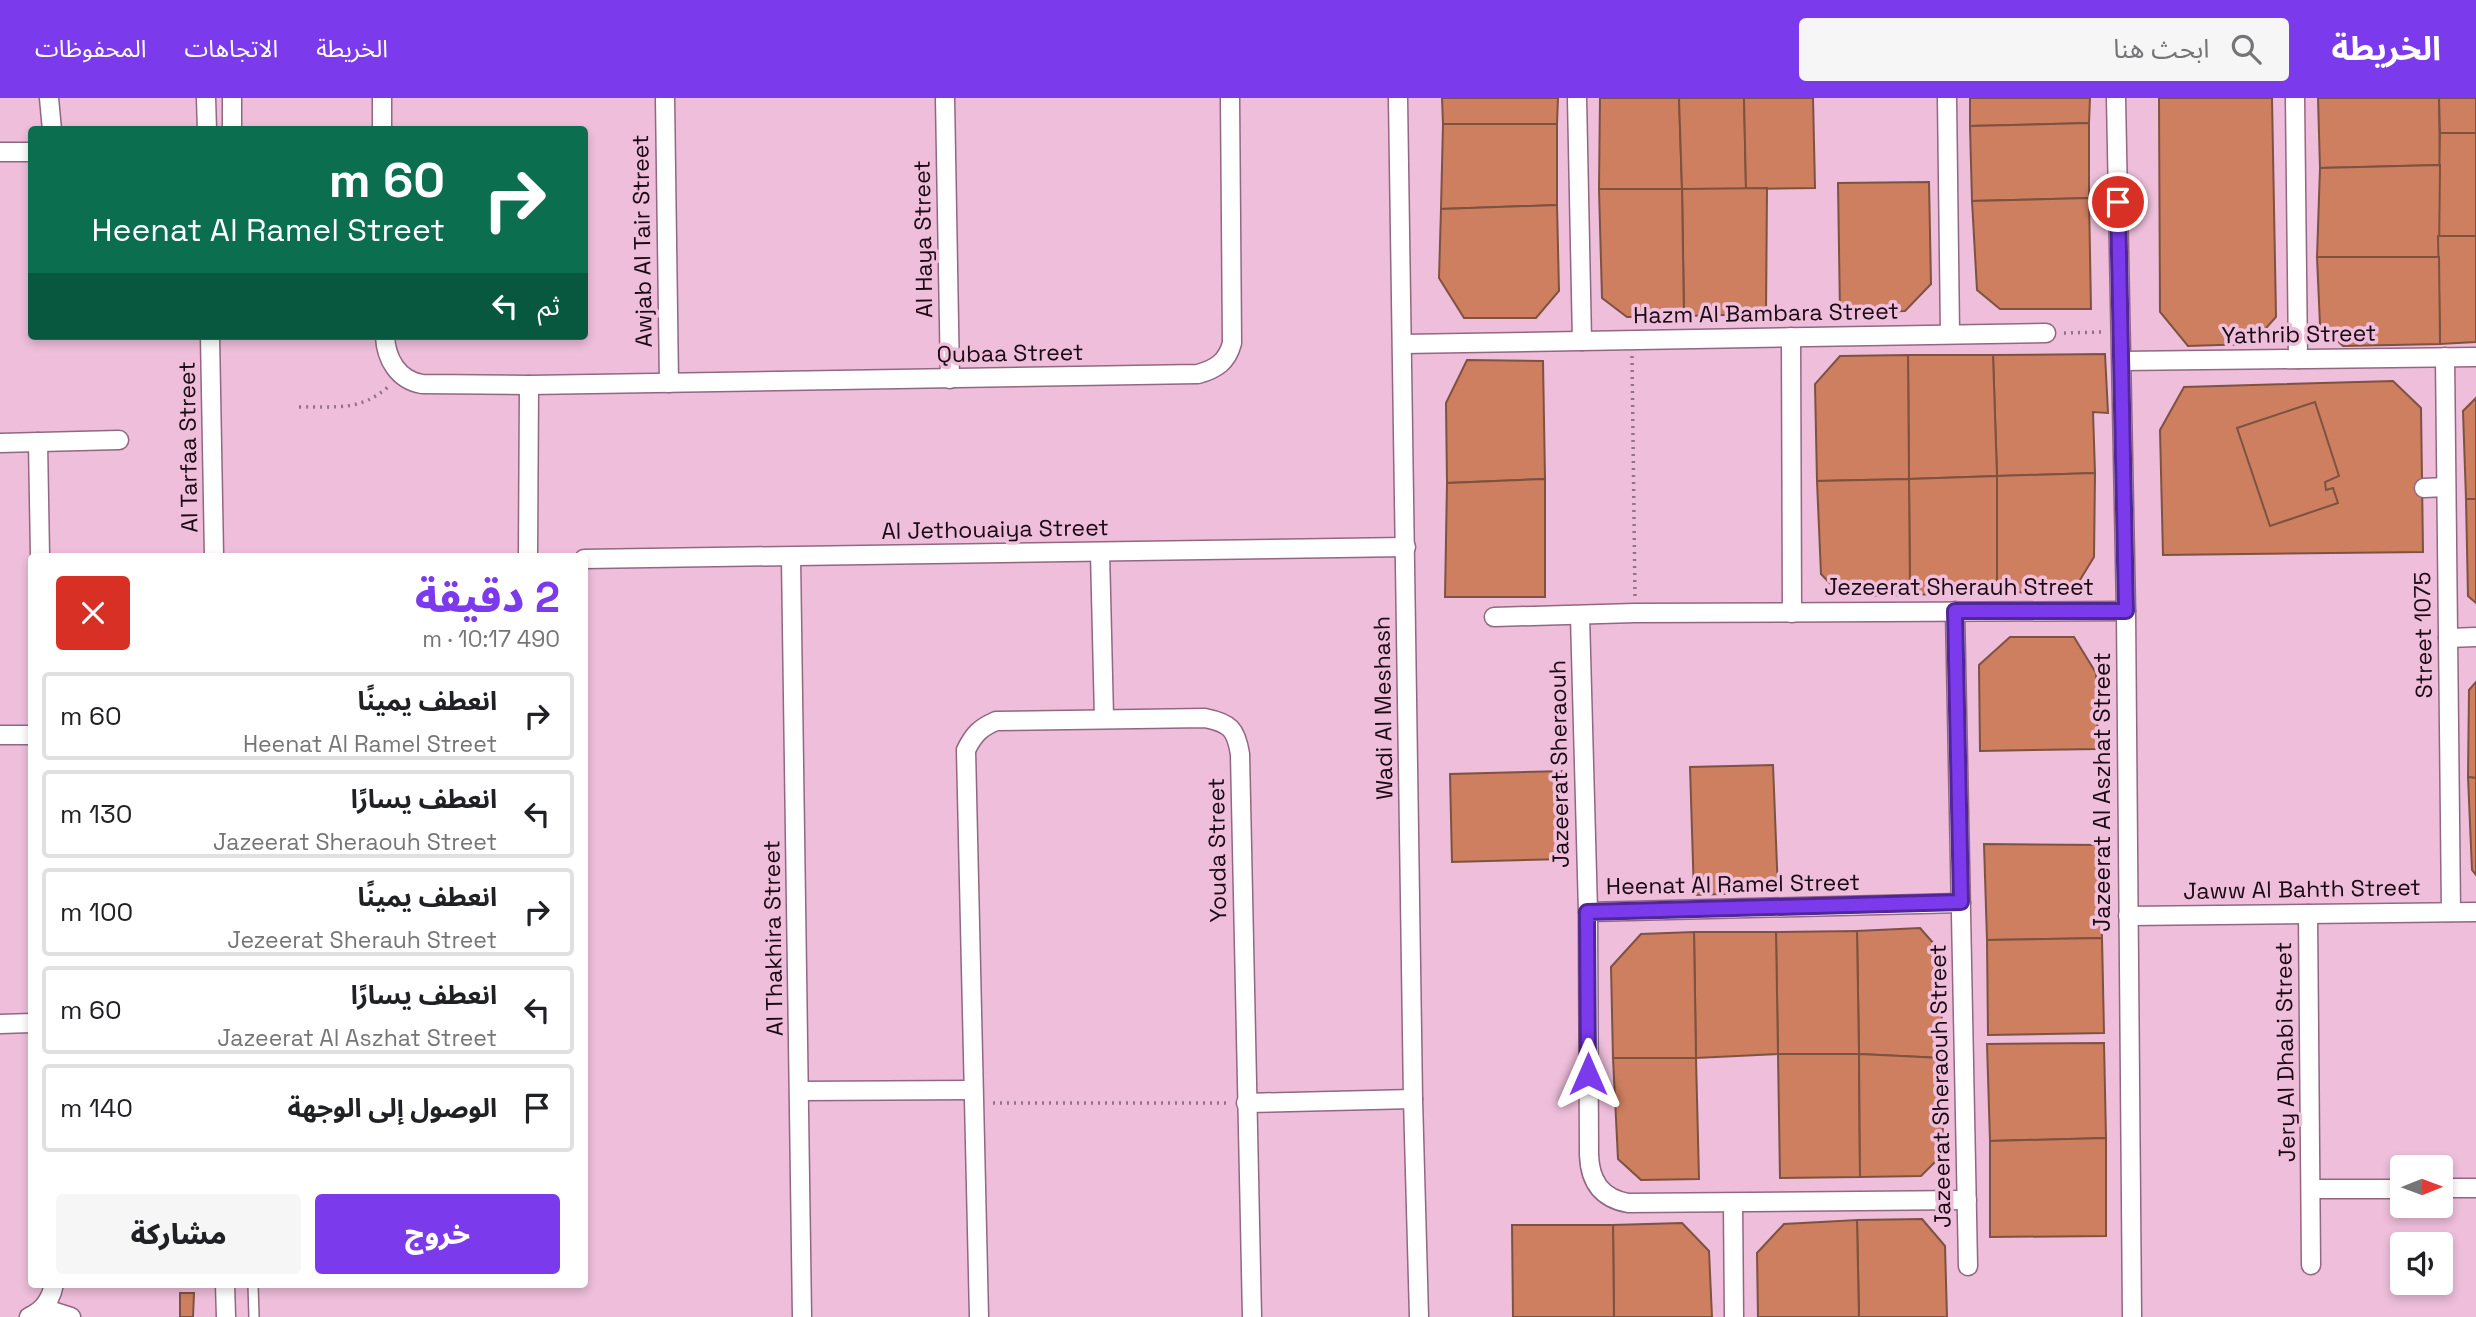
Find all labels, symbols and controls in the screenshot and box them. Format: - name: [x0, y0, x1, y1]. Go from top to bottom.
- search box: [1799, 18, 2289, 81]
- text: الخريطة: [2331, 28, 2441, 70]
- icon: search: [2227, 30, 2265, 68]
- text: ابحث هنا: [2113, 32, 2209, 66]
- text: المحفوظات: [35, 33, 146, 64]
- text: الاتجاهات: [184, 33, 278, 64]
- text: الخريطة: [316, 33, 388, 64]
- street label: Awjab Al Tair Street: [625, 134, 659, 348]
- text: 60 m: [329, 149, 445, 211]
- icon: right: [469, 154, 560, 245]
- street label: Al Haya Street: [907, 160, 939, 318]
- pin: [2088, 172, 2148, 232]
- icon: arrive: [2099, 183, 2137, 221]
- text: Heenat Al Ramel Street: [91, 210, 445, 250]
- icon: left: [486, 287, 524, 325]
- text: ثم: [538, 289, 560, 323]
- street label: Hazm Al Bambara Street: [1633, 296, 1899, 330]
- street label: Yathrib Street: [2221, 318, 2377, 350]
- street label: Qubaa Street: [936, 337, 1084, 369]
- street label: Al Tarfaa Street: [172, 361, 204, 533]
- street label: Al Jethouaiya Street: [881, 512, 1109, 546]
- text: 2 دقيقة: [415, 571, 560, 624]
- street label: Street 1075: [2407, 571, 2439, 699]
- street label: Jezeerat Sherauh Street: [1824, 572, 2094, 602]
- button: close: [56, 576, 130, 650]
- street label: Wadi Al Meshash: [1366, 616, 1400, 800]
- text: 490 m · 10:17: [422, 624, 560, 654]
- street label: Jazeerat Al Aszhat Street: [2087, 652, 2117, 932]
- street label: Jazeerat Sheraouh: [1542, 660, 1576, 868]
- text: انعطف يمينًا: [357, 684, 497, 718]
- icon: right: [518, 697, 556, 735]
- text: 60 m: [60, 699, 122, 733]
- text: Heenat Al Ramel Street: [243, 729, 497, 759]
- street label: Youda Street: [1201, 777, 1233, 923]
- text: انعطف يسارًا: [351, 782, 497, 816]
- icon: left: [518, 795, 556, 833]
- text: 130 m: [60, 797, 132, 831]
- text: Jazeerat Sheraouh Street: [213, 827, 497, 857]
- street label: Al Thakhira Street: [756, 840, 790, 1036]
- street label: Heenat Al Ramel Street: [1606, 867, 1860, 901]
- street label: Jaww Al Bahth Street: [2183, 872, 2421, 906]
- text: انعطف يمينًا: [357, 880, 497, 914]
- icon: right: [518, 893, 556, 931]
- text: 100 m: [60, 895, 133, 929]
- text: Jezeerat Sherauh Street: [227, 925, 497, 955]
- street label: Jery Al Dhabi Street: [2268, 942, 2302, 1162]
- street label: Jazeerat Sheraouh Street: [1923, 944, 1957, 1228]
- text: انعطف يسارًا: [351, 978, 497, 1012]
- icon: left: [518, 991, 556, 1029]
- text: 60 m: [60, 993, 122, 1027]
- text: Jazeerat Al Aszhat Street: [217, 1023, 497, 1053]
- position arrow: [1551, 1037, 1625, 1111]
- icon: arrive: [518, 1089, 556, 1127]
- text: 140 m: [60, 1091, 133, 1125]
- text: الوصول إلى الوجهة: [287, 1091, 497, 1125]
- north arrow: [2390, 1155, 2454, 1218]
- map controls: [2390, 1155, 2453, 1295]
- button: مشاركة: [56, 1194, 301, 1274]
- button: خروج: [315, 1194, 560, 1274]
- button: sound: [2390, 1232, 2453, 1295]

